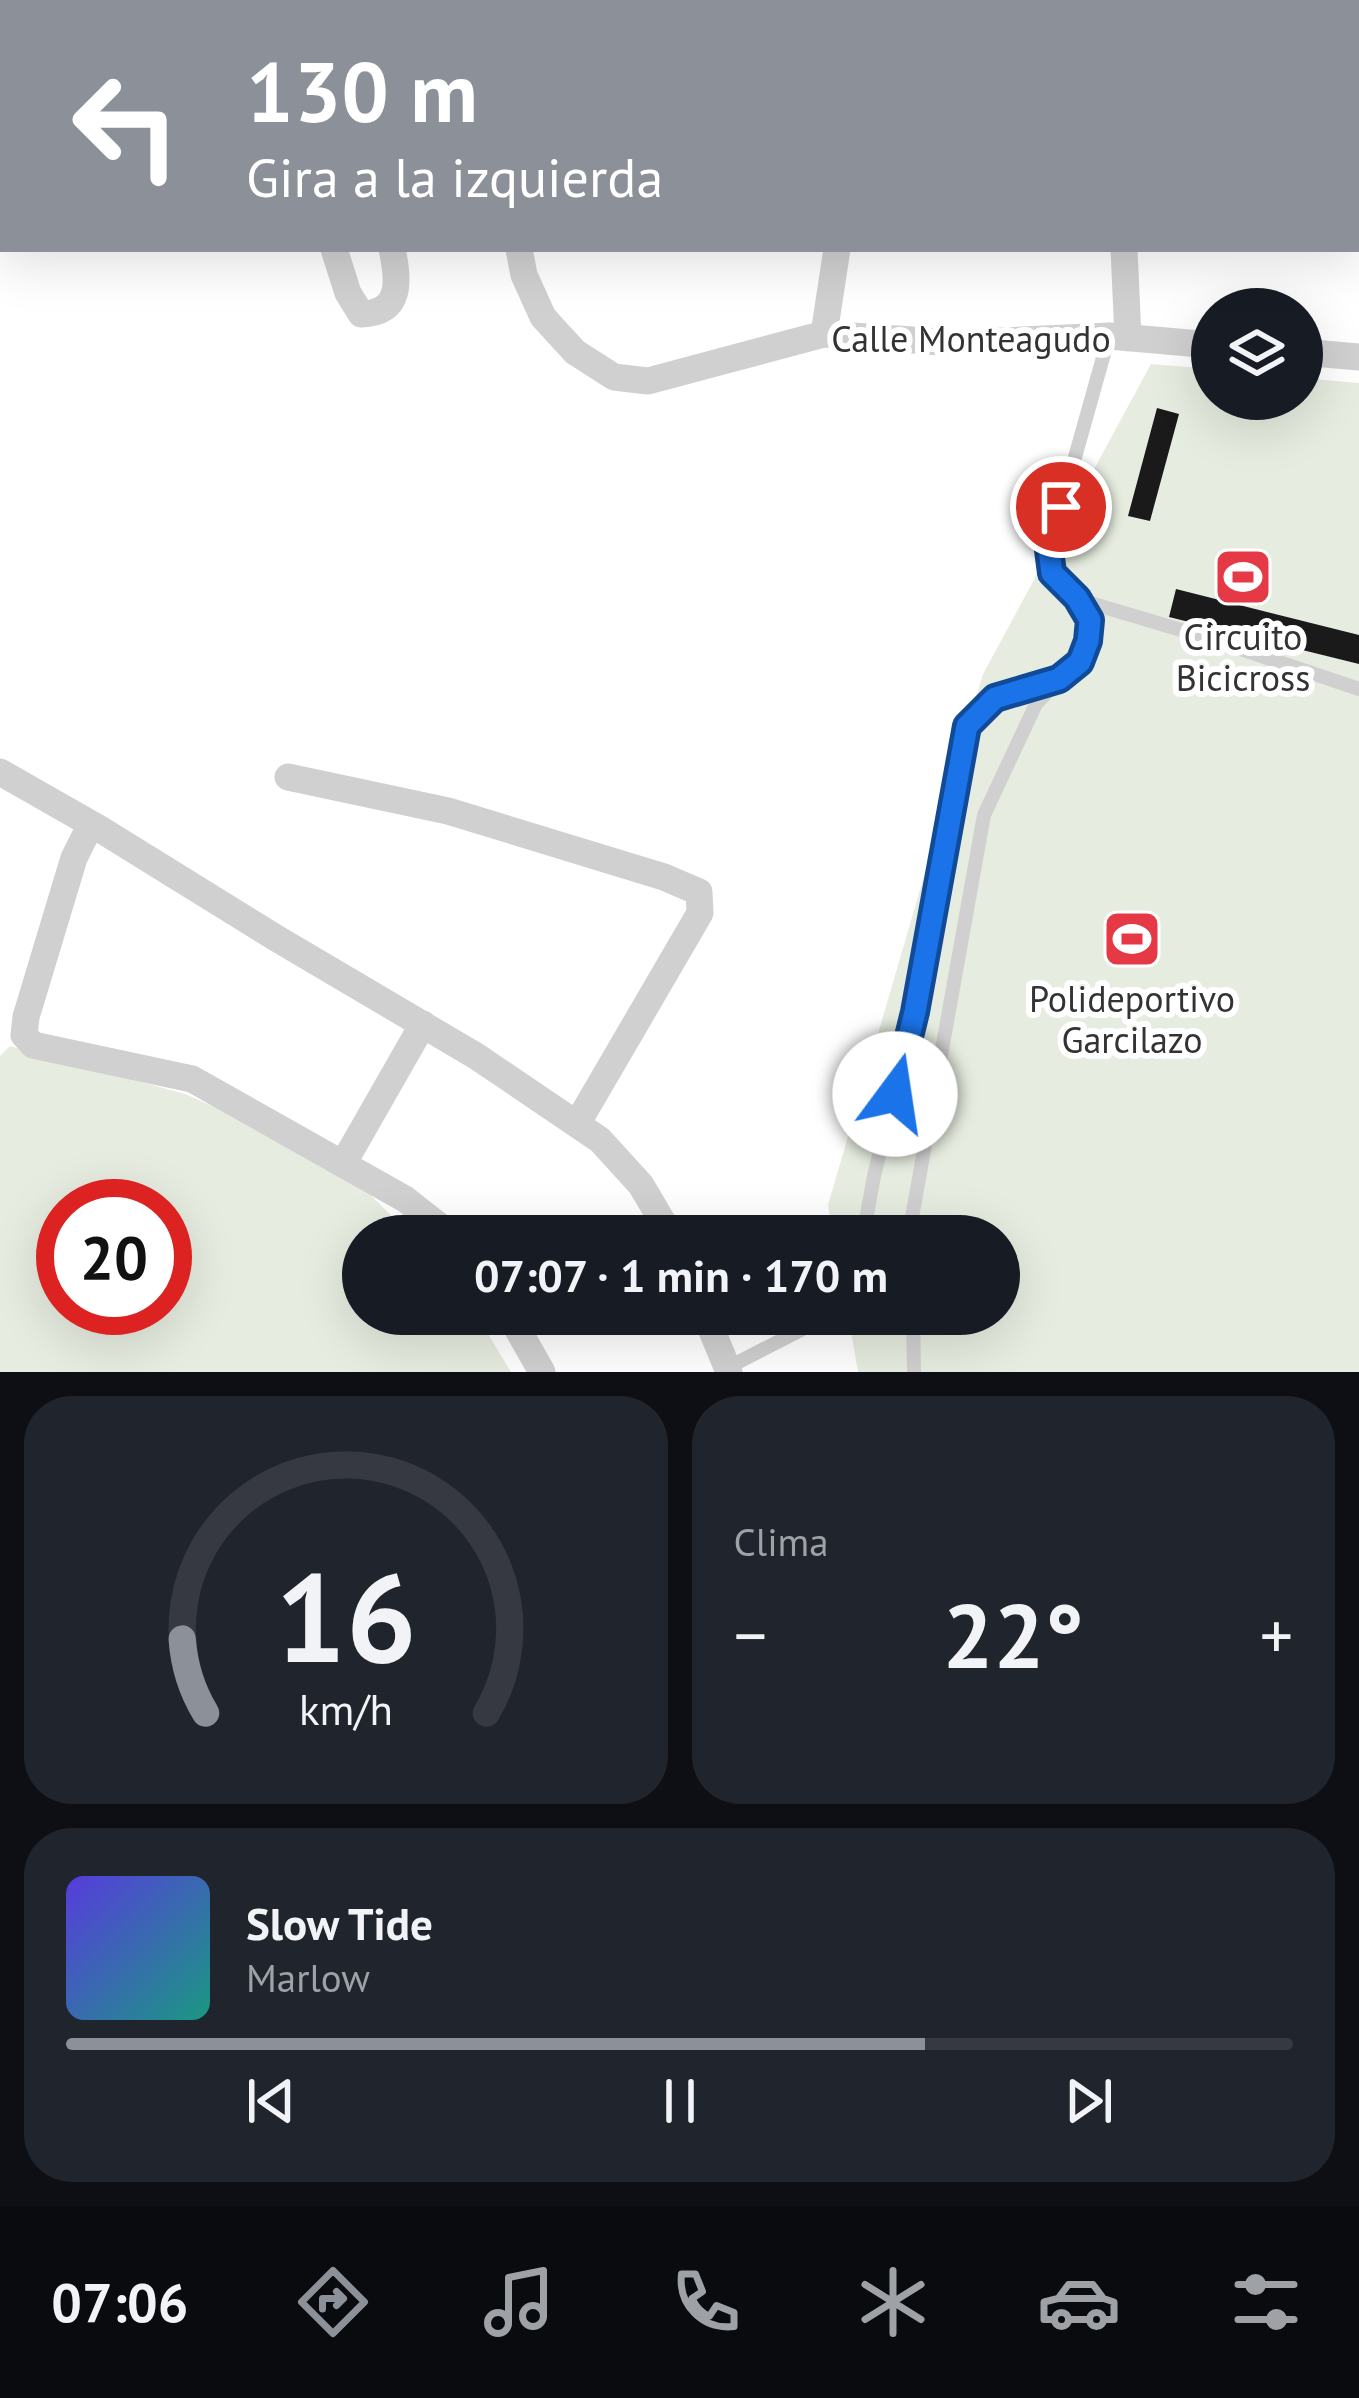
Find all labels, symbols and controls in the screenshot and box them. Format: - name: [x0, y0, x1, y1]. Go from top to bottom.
- text: 130 m: [246, 36, 478, 145]
- icon: left: [48, 48, 204, 204]
- text: Gira a la izquierda: [246, 142, 663, 212]
- map controls: [1191, 288, 1323, 420]
- button: layers: [1191, 288, 1323, 420]
- street label: Calle Monteagudo: [831, 315, 1111, 362]
- pin: [1010, 456, 1112, 558]
- icon: arrive: [1028, 474, 1094, 540]
- sports icon: Circuito Bicicross: [1212, 546, 1274, 608]
- place label: Circuito Bicicross: [1176, 613, 1310, 701]
- sports icon: Polideportivo Garcilazo: [1101, 908, 1163, 970]
- place label: Polideportivo Garcilazo: [1029, 975, 1235, 1063]
- position arrow: [832, 1031, 958, 1157]
- speed limit sign: 20: [36, 1179, 192, 1335]
- text: 07:07 · 1 min · 170 m: [474, 1246, 888, 1304]
- text: Clima: [734, 1516, 829, 1567]
- text: 16: [275, 1535, 417, 1696]
- text: 22°: [943, 1576, 1084, 1693]
- text: −: [734, 1592, 767, 1677]
- text: +: [1260, 1592, 1293, 1677]
- text: km/h: [299, 1681, 393, 1737]
- text: Slow Tide: [246, 1894, 433, 1952]
- text: Marlow: [246, 1952, 370, 2003]
- icon: previous: [238, 2068, 304, 2134]
- icon: pause: [647, 2068, 713, 2134]
- icon: next: [1056, 2068, 1122, 2134]
- icon: directions: [291, 2260, 375, 2344]
- icon: music: [477, 2260, 561, 2344]
- icon: phone: [664, 2260, 748, 2344]
- icon: climate: [851, 2260, 935, 2344]
- icon: car: [1037, 2260, 1121, 2344]
- icon: filters: [1224, 2260, 1308, 2344]
- text: 07:06: [51, 2267, 188, 2337]

